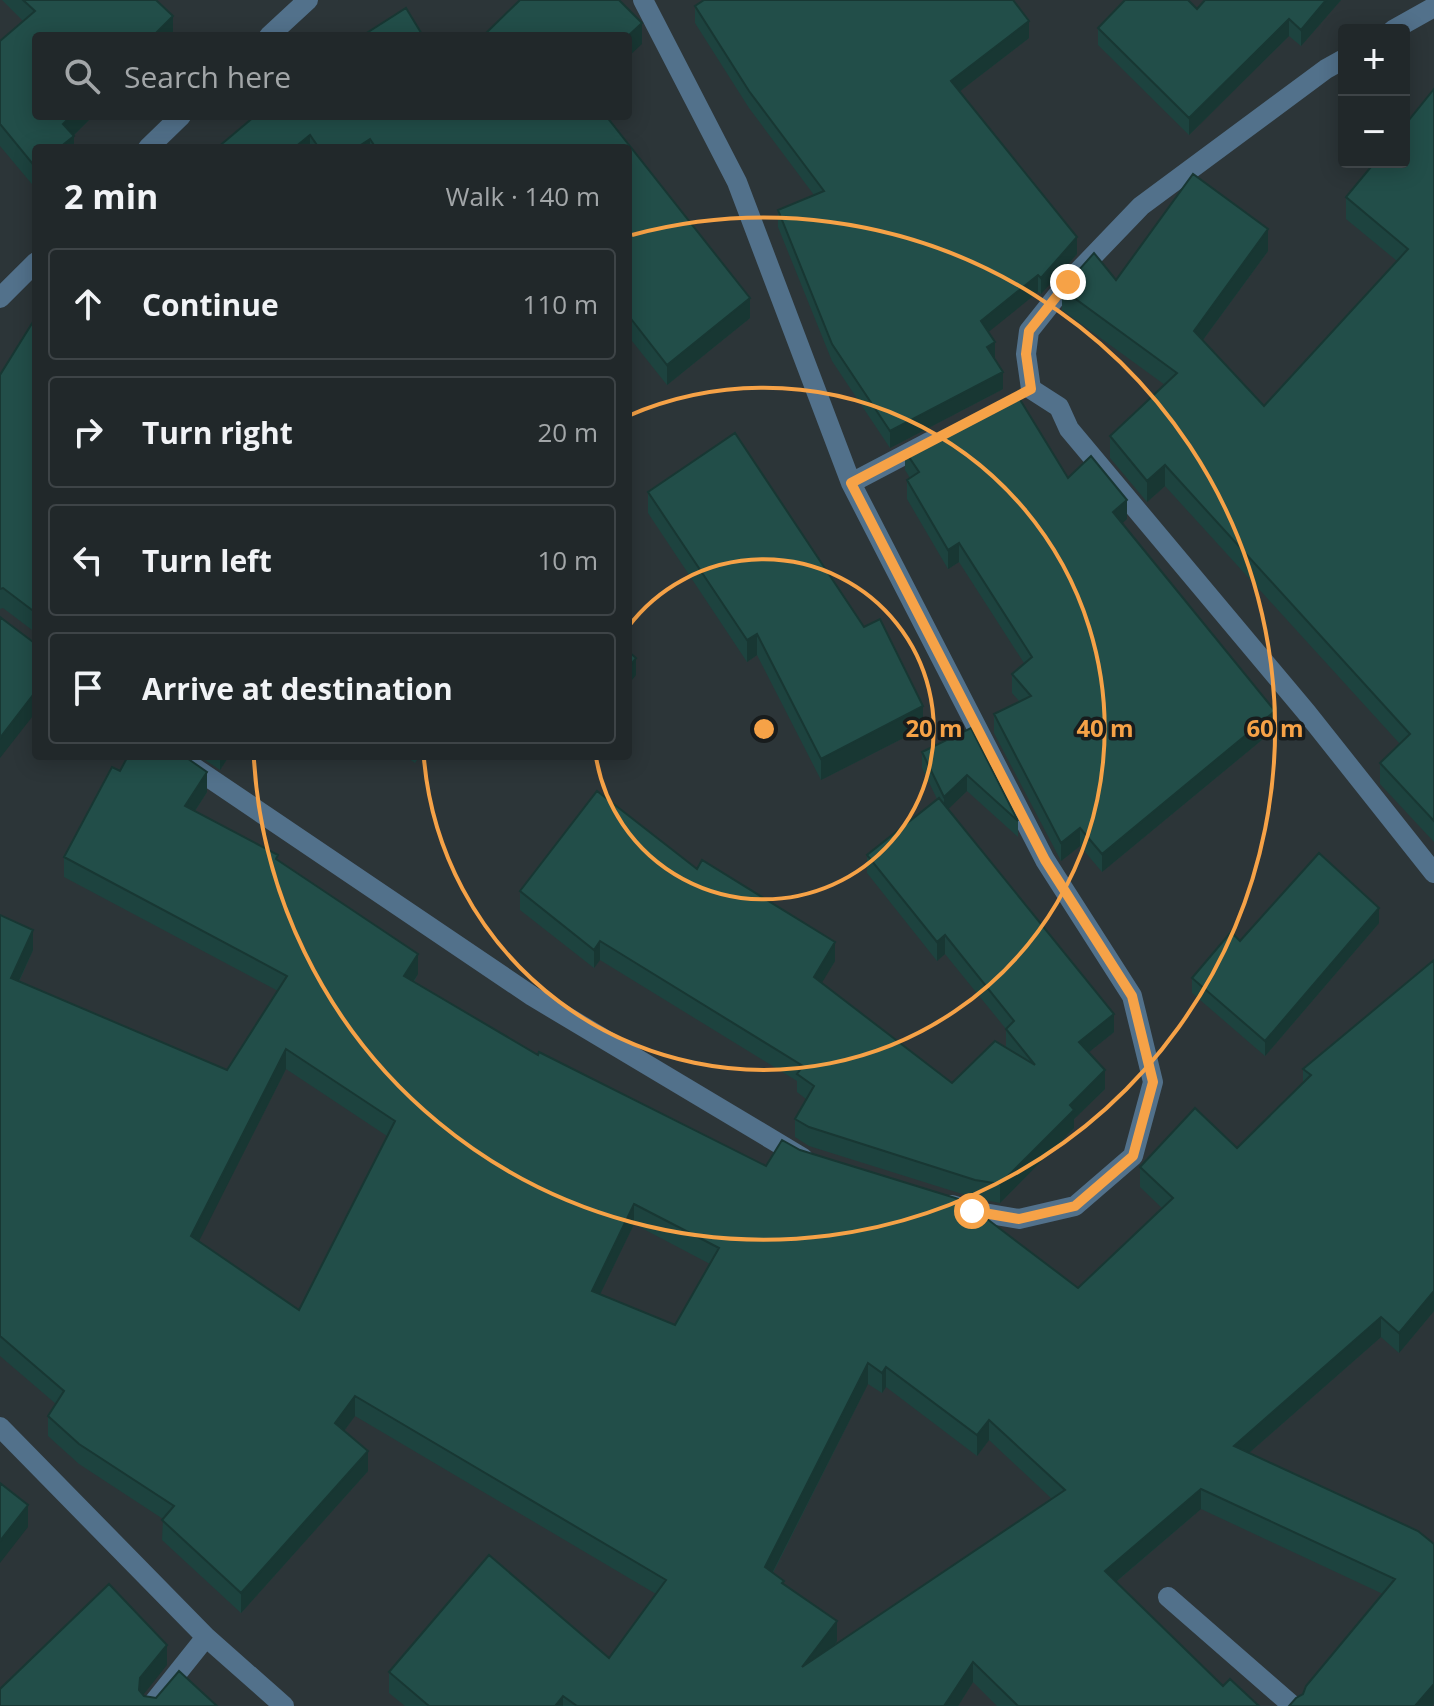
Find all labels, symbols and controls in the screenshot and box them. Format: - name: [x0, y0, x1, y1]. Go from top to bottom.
- map controls: [1338, 24, 1410, 168]
- button: +: [1338, 24, 1410, 96]
- search box: [32, 32, 632, 120]
- icon: search: [60, 54, 104, 98]
- text: Search here: [124, 56, 291, 97]
- button: −: [1338, 96, 1410, 168]
- text: 2 min: [64, 173, 158, 219]
- text: Walk · 140 m: [446, 178, 600, 214]
- route end: [1050, 264, 1086, 300]
- icon: ahead: [66, 282, 110, 326]
- text: Continue: [142, 284, 279, 325]
- text: 110 m: [523, 286, 598, 322]
- icon: right: [66, 410, 110, 454]
- text: Turn right: [142, 412, 293, 453]
- text: 20 m: [537, 414, 598, 450]
- icon: left: [66, 538, 110, 582]
- text: Turn left: [142, 540, 272, 581]
- text: 10 m: [537, 542, 598, 578]
- icon: arrive: [66, 666, 110, 710]
- text: Arrive at destination: [142, 668, 453, 709]
- text: 20 m: [905, 711, 963, 744]
- text: 40 m: [1076, 711, 1134, 744]
- text: 60 m: [1246, 711, 1304, 744]
- centre of rings: [750, 715, 778, 743]
- route start: [954, 1193, 990, 1229]

